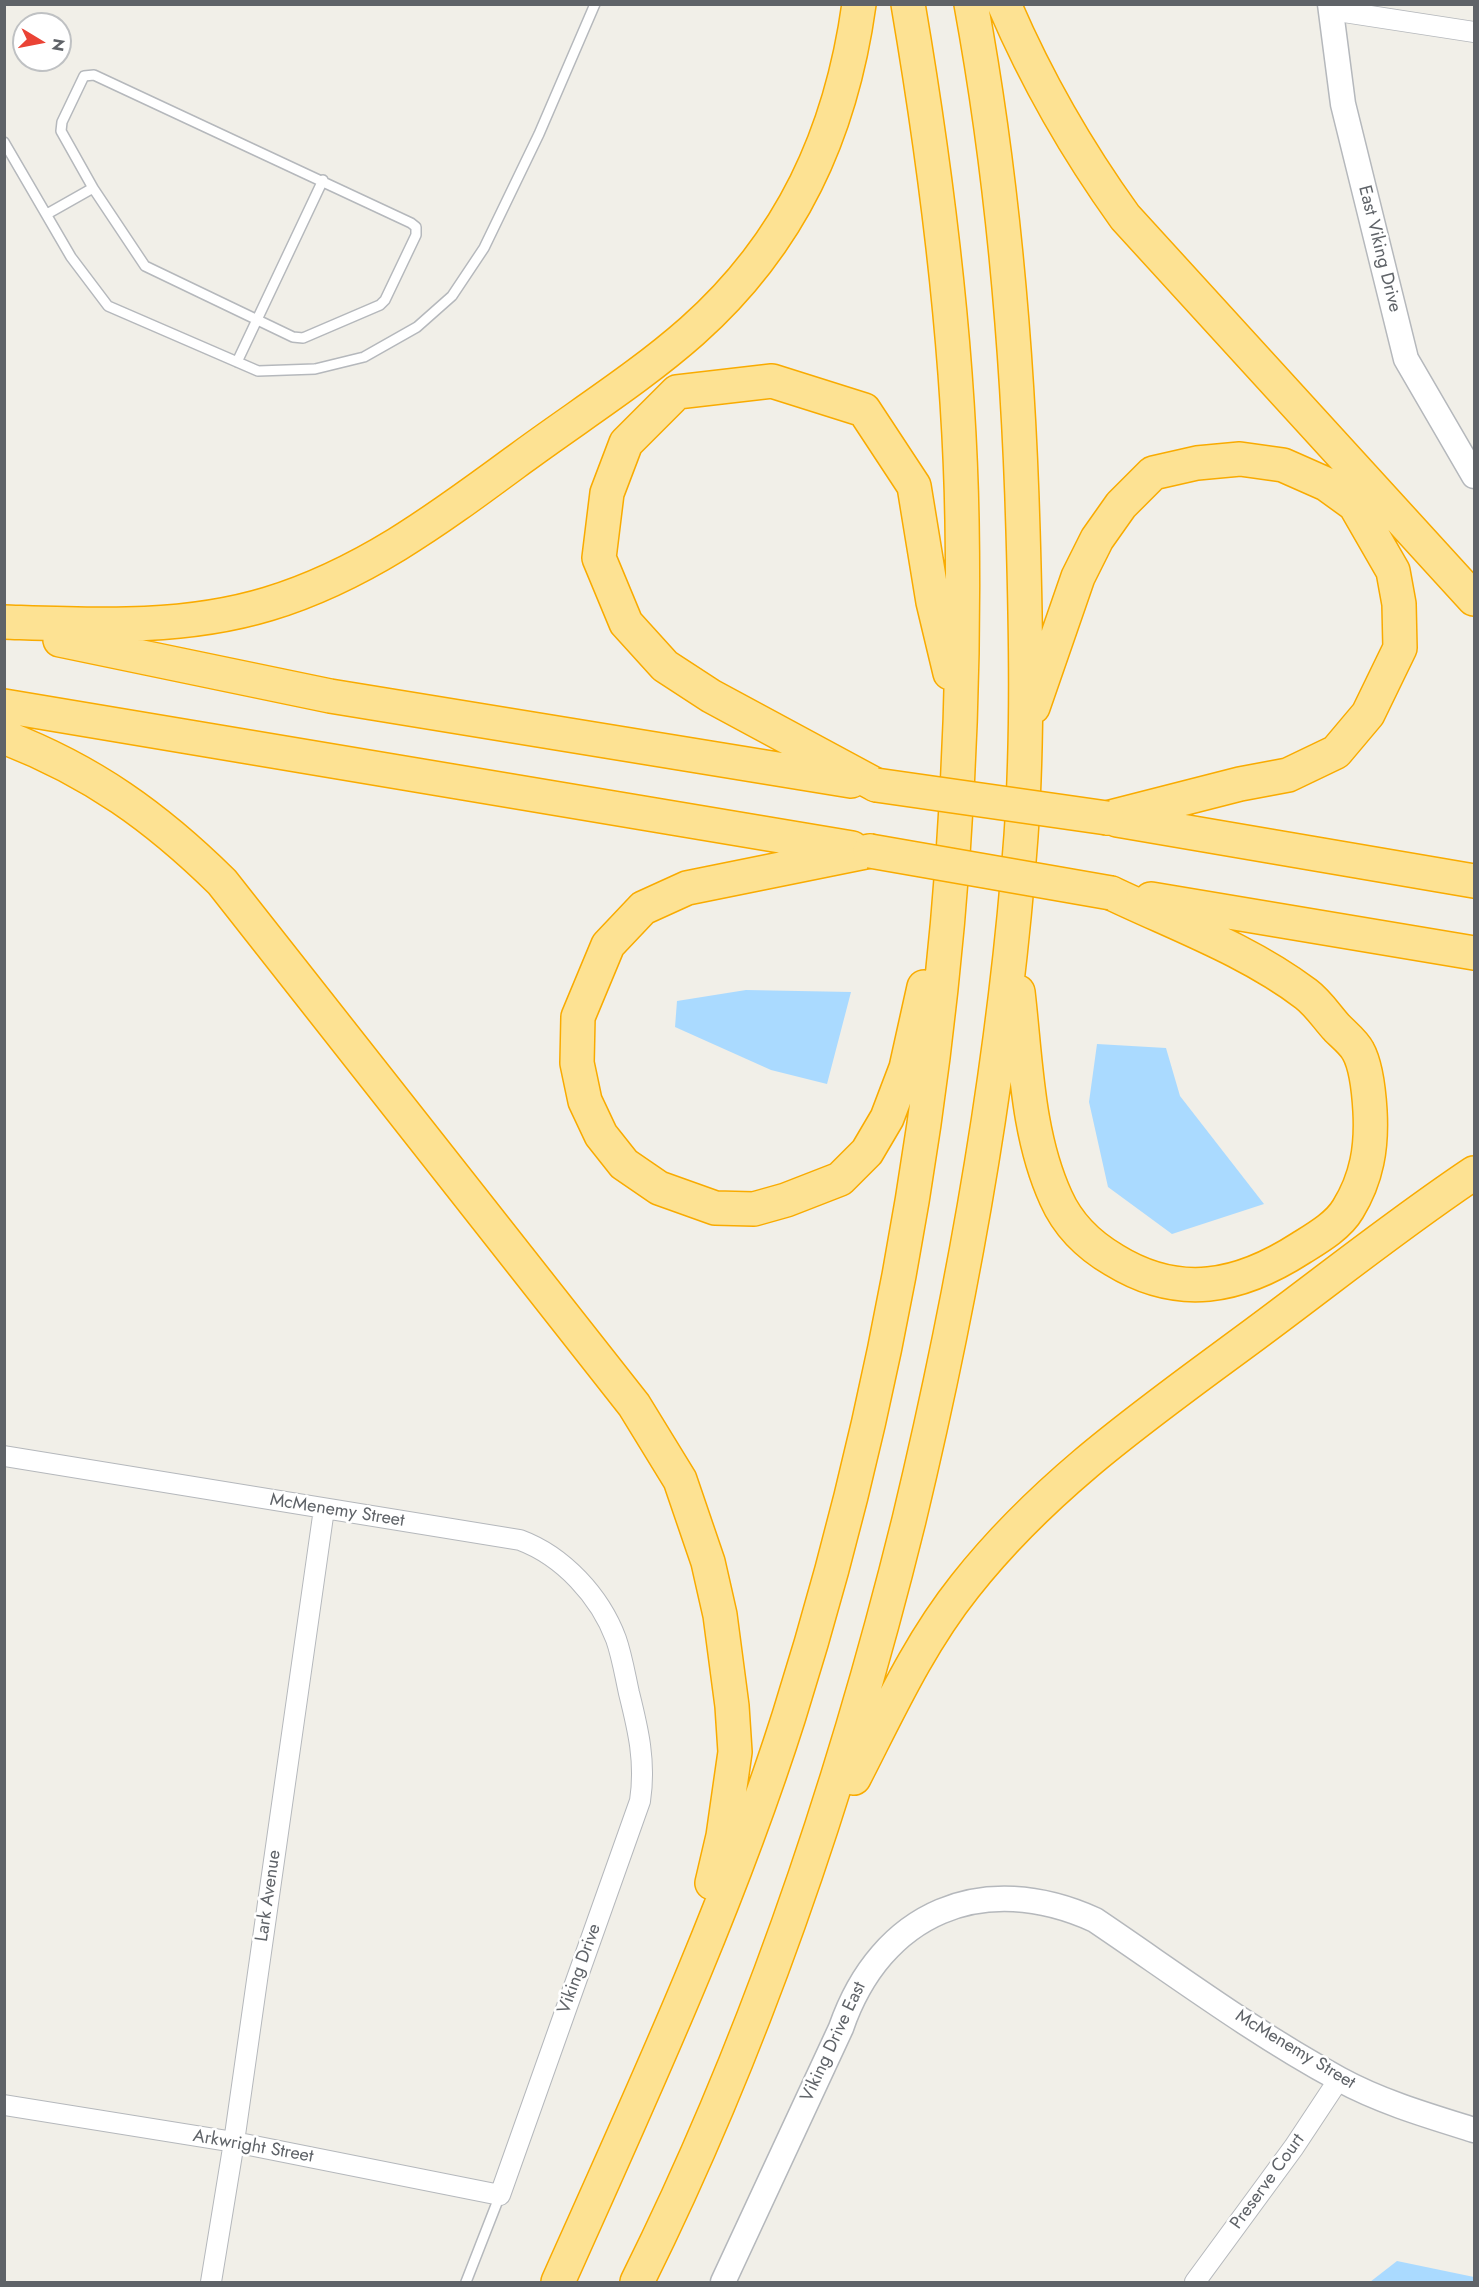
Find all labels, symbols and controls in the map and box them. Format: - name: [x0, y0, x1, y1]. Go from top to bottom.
- north arrow: [12, 12, 72, 72]
- text: N: [46, 37, 71, 53]
- street label: East Viking Drive: [1353, 183, 1405, 315]
- street label: McMenemy Street: [268, 1490, 406, 1532]
- street label: Lark Avenue: [252, 1849, 286, 1943]
- street label: Viking Drive: [554, 1921, 606, 2017]
- street label: Viking Drive East: [797, 1979, 871, 2105]
- street label: McMenemy Street: [1231, 2006, 1359, 2094]
- street label: Arkwright Street: [191, 2126, 315, 2168]
- street label: Preserve Court: [1226, 2130, 1310, 2234]

